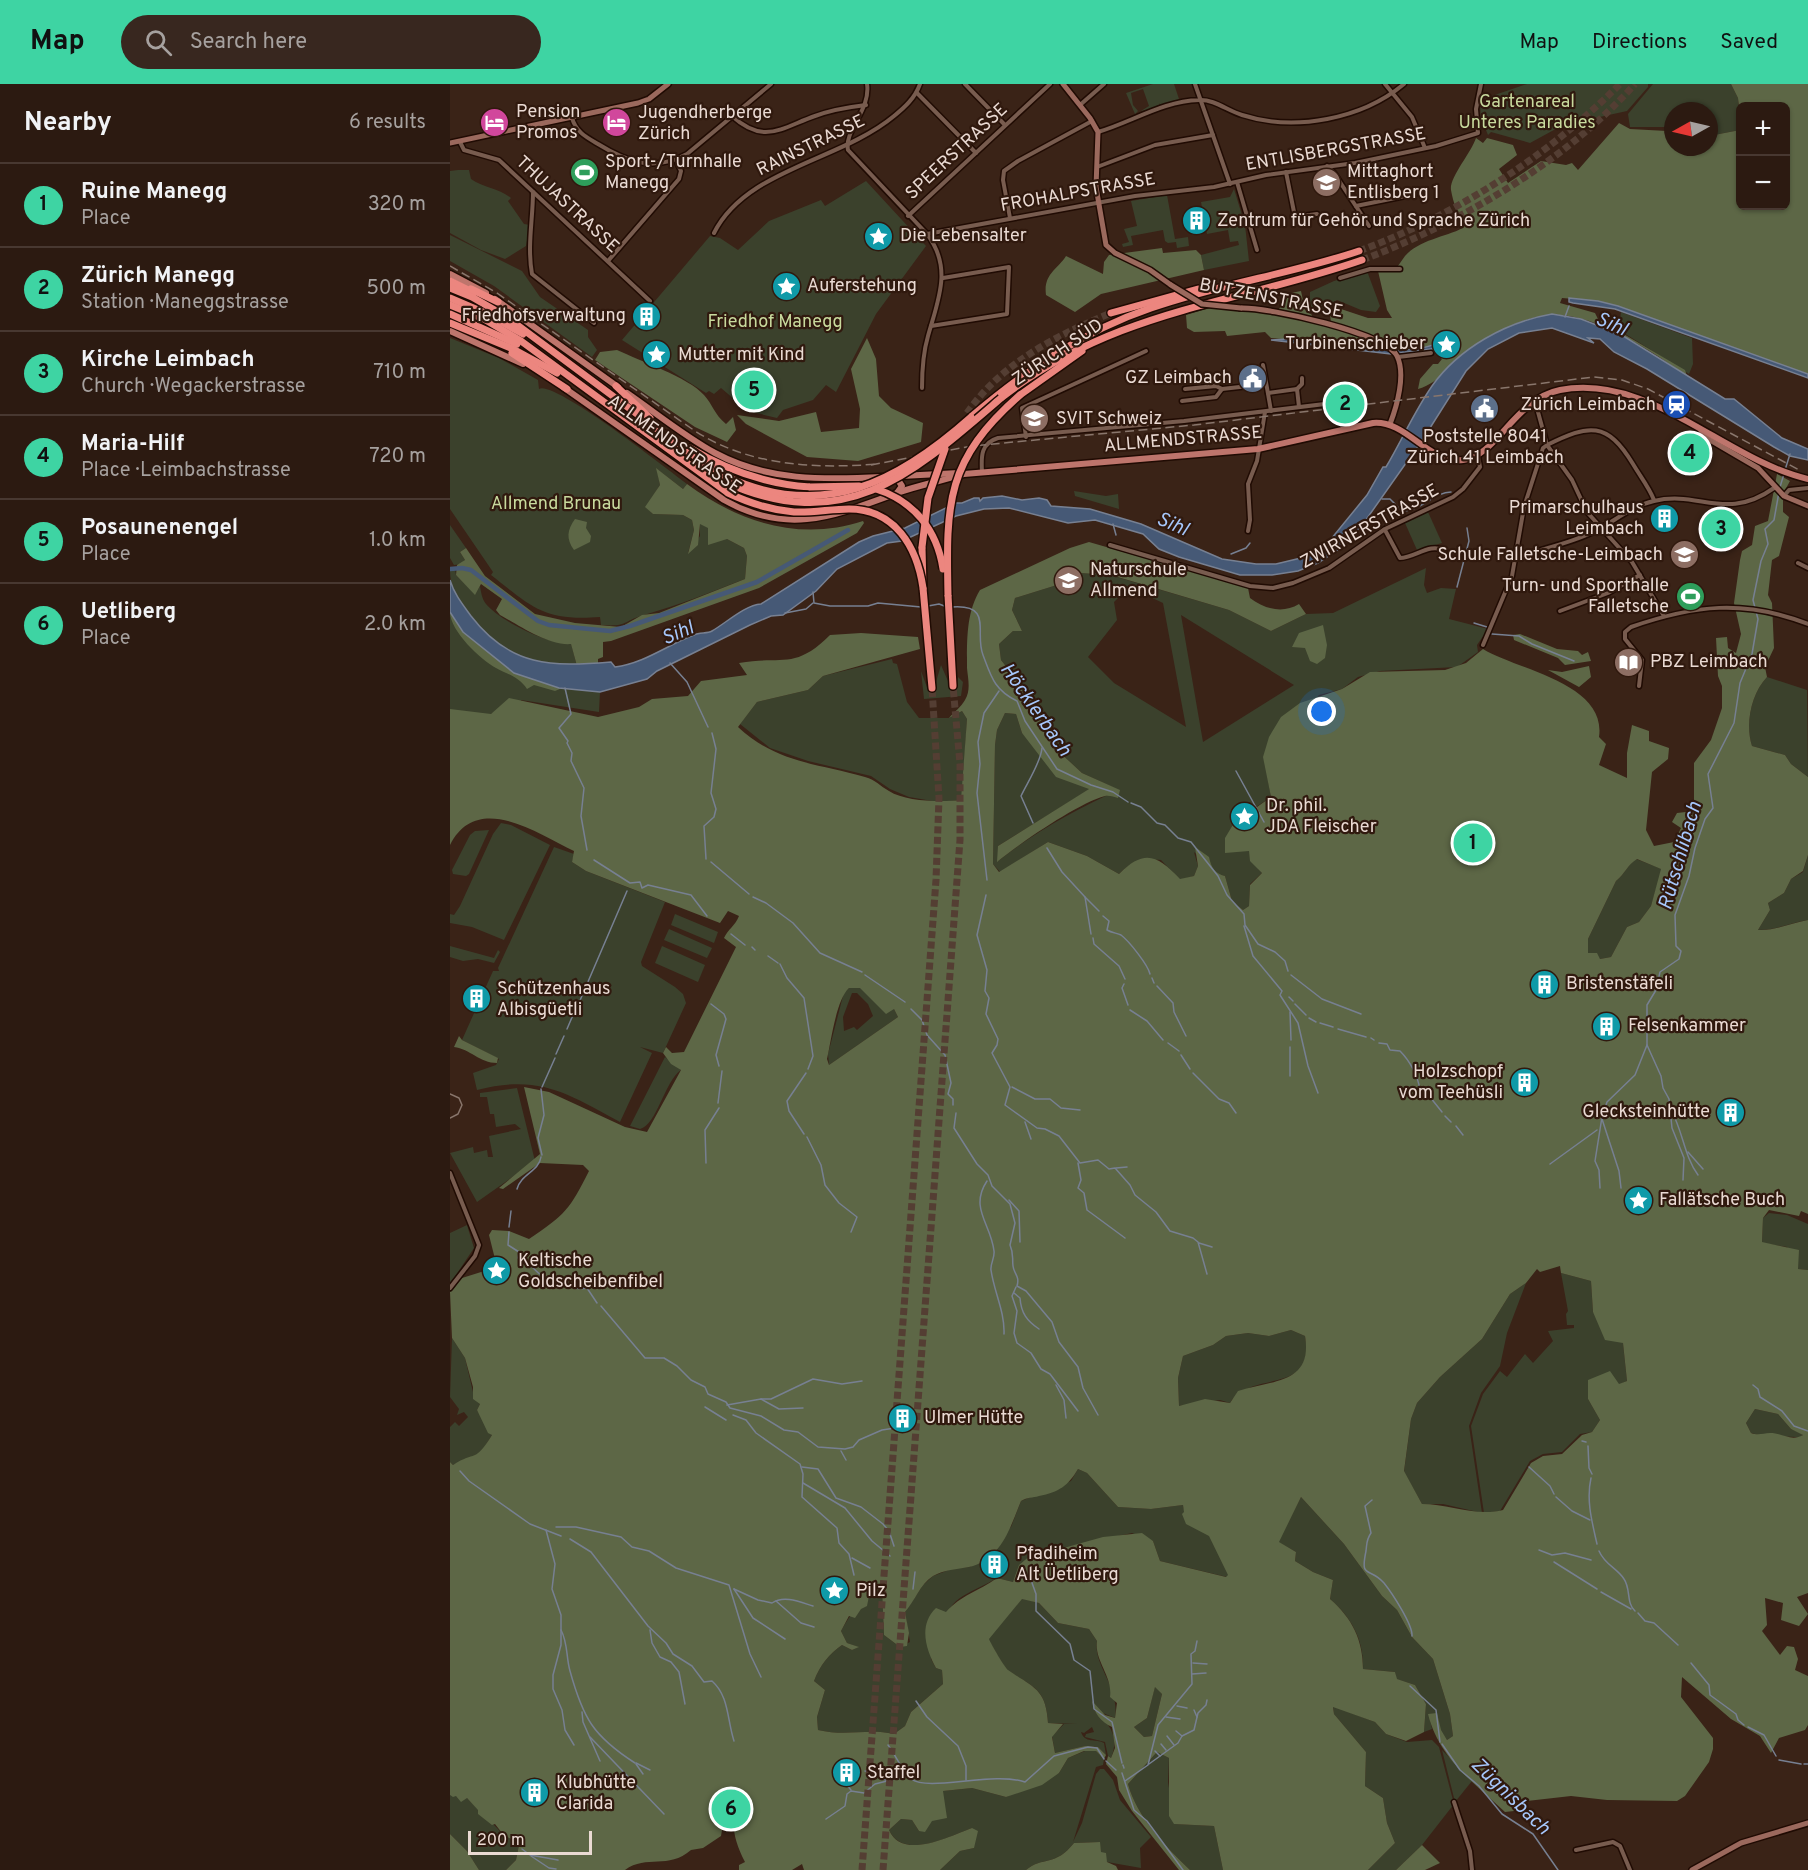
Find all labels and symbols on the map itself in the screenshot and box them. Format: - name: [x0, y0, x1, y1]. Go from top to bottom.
- park label: Gartenareal Unteres Paradies: [1458, 91, 1596, 135]
- street label: SPEERSTRASSE: [901, 99, 1013, 205]
- place label: Pension Promos: [516, 101, 581, 145]
- place label: Jugendherberge Zürich: [638, 102, 772, 146]
- north arrow: [1664, 102, 1718, 156]
- hotel icon: Pension Promos: [479, 106, 511, 138]
- hotel icon: Jugendherberge Zürich: [601, 107, 633, 139]
- street label: RAINSTRASSE: [753, 110, 869, 182]
- street label: ENTLISBERGSTRASSE: [1244, 123, 1428, 177]
- street label: THUJASTRASSE: [511, 151, 623, 259]
- place label: Sport-/Turnhalle Manegg: [605, 151, 742, 195]
- sports icon: Sport-/Turnhalle Manegg: [568, 156, 600, 188]
- place label: Mittaghort Entlisberg 1: [1347, 161, 1440, 205]
- school or university icon: Mittaghort Entlisberg 1: [1310, 166, 1342, 198]
- street label: FROHALPSTRASSE: [999, 168, 1157, 218]
- building icon: Zentrum für Gehör und Sprache Zürich: [1180, 205, 1212, 237]
- place label: Zentrum für Gehör und Sprache Zürich: [1217, 210, 1530, 233]
- place icon: Die Lebensalter: [863, 220, 895, 252]
- place label: Die Lebensalter: [900, 225, 1027, 248]
- place icon: Auferstehung: [770, 270, 802, 302]
- street label: BUTZENSTRASSE: [1197, 274, 1345, 324]
- place label: Auferstehung: [807, 275, 917, 298]
- building icon: Friedhofsverwaltung: [631, 300, 663, 332]
- place label: Friedhofsverwaltung: [462, 305, 626, 328]
- water label: Sihl: [1591, 307, 1632, 344]
- park label: Friedhof Manegg: [707, 311, 843, 334]
- street label: ZÜRICH SÜD: [1007, 312, 1108, 392]
- place icon: Turbinenschieber: [1431, 328, 1463, 360]
- place label: Turbinenschieber: [1285, 333, 1426, 356]
- place icon: Mutter mit Kind: [641, 339, 673, 371]
- place label: Mutter mit Kind: [678, 344, 805, 367]
- public building icon: GZ Leimbach: [1237, 362, 1269, 394]
- place label: GZ Leimbach: [1125, 367, 1232, 390]
- pin: 5: [734, 368, 774, 412]
- pin: 2: [1326, 382, 1364, 426]
- station icon: Zürich Leimbach: [1661, 389, 1693, 421]
- street label: ALLMENDSTRASSE: [602, 390, 746, 500]
- public building icon: Poststelle 8041 Zürich 41 Leimbach: [1469, 392, 1501, 424]
- place label: Zürich Leimbach: [1521, 394, 1656, 417]
- school or university icon: SVIT Schweiz: [1019, 403, 1051, 435]
- place label: SVIT Schweiz: [1056, 408, 1162, 431]
- street label: ALLMENDSTRASSE: [1103, 422, 1263, 458]
- place label: Poststelle 8041 Zürich 41 Leimbach: [1406, 426, 1564, 470]
- pin: 4: [1670, 430, 1710, 476]
- street label: ZWIRNERSTRASSE: [1297, 479, 1443, 575]
- park label: Allmend Brunau: [491, 493, 621, 516]
- place label: Primarschulhaus Leimbach: [1509, 497, 1644, 541]
- building icon: Primarschulhaus Leimbach: [1649, 502, 1681, 534]
- pin: 3: [1702, 506, 1740, 552]
- water label: Sihl: [1152, 507, 1193, 544]
- school or university icon: Schule Falletsche-Leimbach: [1668, 539, 1700, 571]
- place label: Schule Falletsche-Leimbach: [1438, 544, 1663, 567]
- place label: Naturschule Allmend: [1090, 559, 1187, 603]
- school or university icon: Naturschule Allmend: [1053, 564, 1085, 596]
- place label: Turn- und Sporthalle Falletsche: [1502, 575, 1669, 619]
- sports icon: Turn- und Sporthalle Falletsche: [1674, 580, 1706, 612]
- water label: Sihl: [658, 615, 699, 652]
- library icon: PBZ Leimbach: [1613, 646, 1645, 678]
- place label: PBZ Leimbach: [1650, 651, 1768, 674]
- water label: Höcklerbach: [993, 658, 1077, 762]
- your location: [1307, 697, 1336, 726]
- place label: Dr. phil. JDA Fleischer: [1266, 795, 1377, 839]
- water label: Rütschlibach: [1653, 799, 1709, 913]
- place icon: Dr. phil. JDA Fleischer: [1229, 800, 1261, 832]
- pin: 1: [1454, 820, 1492, 866]
- building icon: Bristenstäfeli: [1529, 968, 1561, 1000]
- place label: Bristenstäfeli: [1566, 973, 1673, 996]
- place label: Schützenhaus Albisgüetli: [497, 978, 611, 1022]
- building icon: Schützenhaus Albisgüetli: [460, 983, 492, 1015]
- building icon: Felsenkammer: [1591, 1010, 1623, 1042]
- place label: Felsenkammer: [1628, 1015, 1746, 1038]
- place label: Holzschopf vom Teehüsli: [1399, 1061, 1503, 1105]
- building icon: Holzschopf vom Teehüsli: [1508, 1066, 1540, 1098]
- building icon: Glecksteinhütte: [1715, 1096, 1747, 1128]
- place label: Glecksteinhütte: [1582, 1101, 1710, 1124]
- place icon: Fallätsche Buch: [1622, 1184, 1654, 1216]
- place label: Fallätsche Buch: [1659, 1189, 1785, 1212]
- place label: Keltische Goldscheibenfibel: [518, 1250, 663, 1294]
- place icon: Keltische Goldscheibenfibel: [481, 1255, 513, 1287]
- building icon: Ulmer Hütte: [887, 1402, 919, 1434]
- place label: Ulmer Hütte: [924, 1407, 1023, 1430]
- place label: Pfadiheim Alt Üetliberg: [1016, 1543, 1119, 1587]
- building icon: Pfadiheim Alt Üetliberg: [979, 1548, 1011, 1580]
- place icon: Pilz: [819, 1575, 851, 1607]
- place label: Pilz: [856, 1580, 886, 1603]
- water label: Zügnisbach: [1465, 1753, 1555, 1841]
- building icon: Staffel: [830, 1757, 862, 1789]
- place label: Staffel: [867, 1762, 920, 1785]
- place label: Klubhütte Clarida: [556, 1772, 636, 1816]
- building icon: Klubhütte Clarida: [519, 1777, 551, 1809]
- pin: 6: [712, 1786, 750, 1832]
- scale bar: [468, 1828, 592, 1856]

